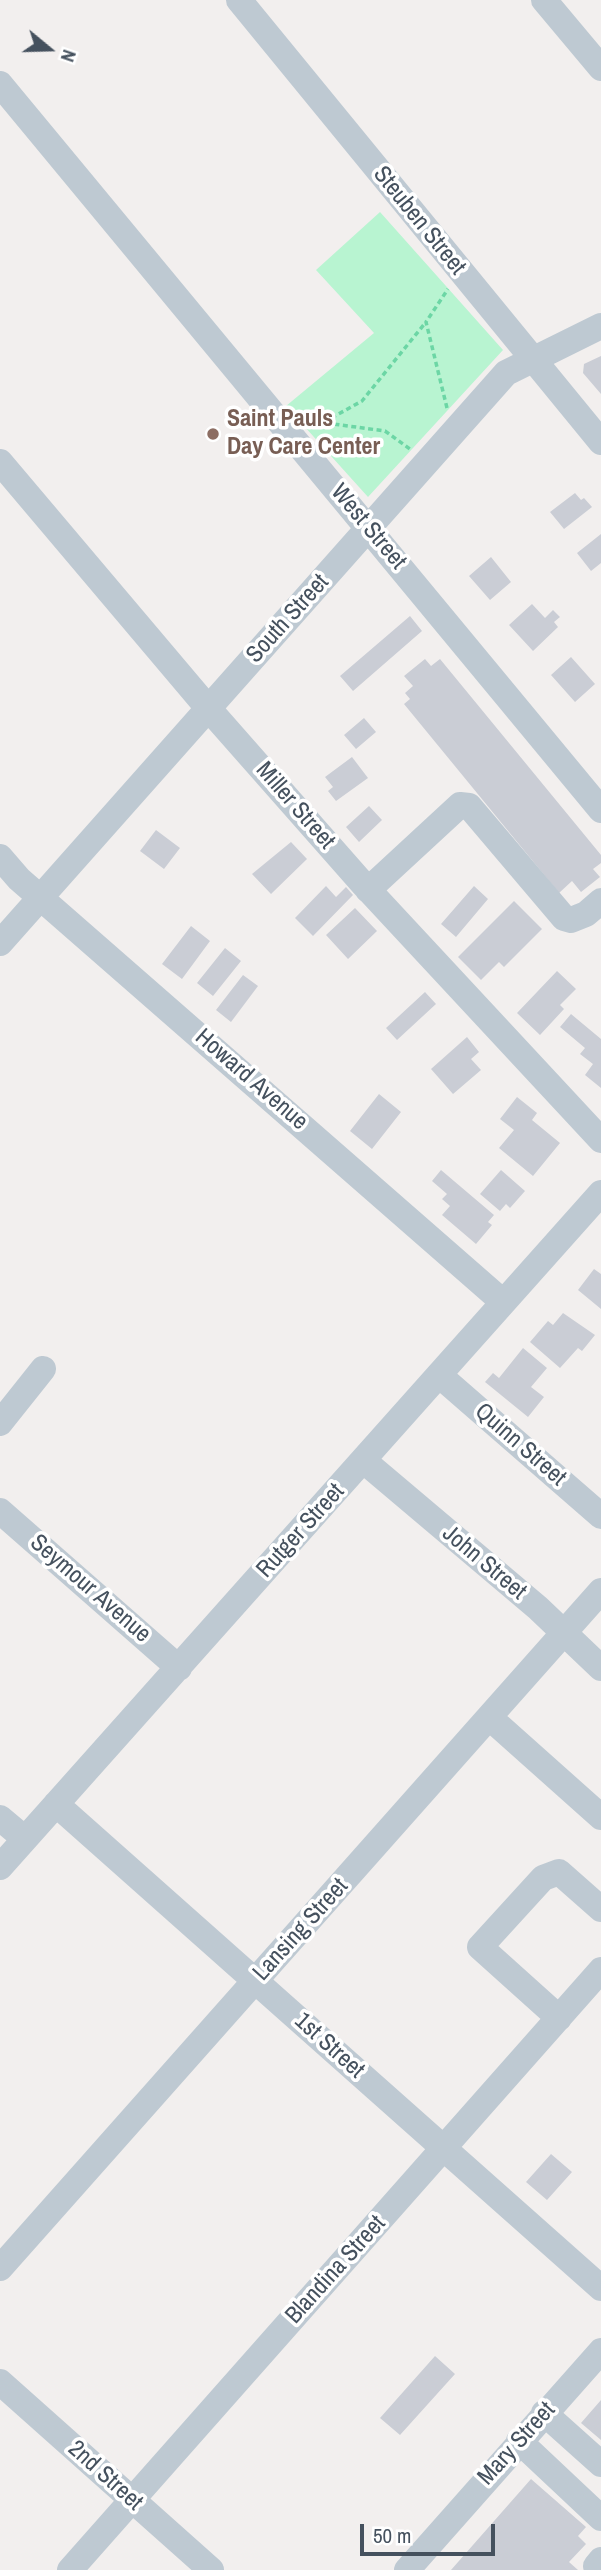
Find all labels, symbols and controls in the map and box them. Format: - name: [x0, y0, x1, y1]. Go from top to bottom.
- north arrow: [14, 14, 84, 84]
- text: N: [55, 46, 83, 65]
- street label: Steuben Street: [366, 161, 472, 281]
- place label: Saint Pauls Day Care Center: [227, 406, 380, 462]
- marker: Saint Pauls Day Care Center: [205, 426, 221, 442]
- street label: West Street: [324, 478, 412, 576]
- street label: South Street: [241, 569, 335, 669]
- street label: Miller Street: [249, 757, 341, 855]
- street label: Howard Avenue: [189, 1023, 313, 1137]
- street label: Quinn Street: [468, 1398, 572, 1492]
- street label: Rutger Street: [251, 1478, 351, 1584]
- street label: John Street: [436, 1520, 532, 1606]
- street label: Seymour Avenue: [24, 1529, 156, 1649]
- street label: Lansing Street: [247, 1873, 355, 1987]
- street label: 1st Street: [288, 2007, 370, 2085]
- street label: Blandina Street: [280, 2210, 392, 2330]
- street label: Mary Street: [472, 2397, 562, 2491]
- street label: 2nd Street: [62, 2435, 148, 2517]
- scale bar: [363, 2510, 498, 2554]
- text: 50 m: [373, 2521, 411, 2550]

